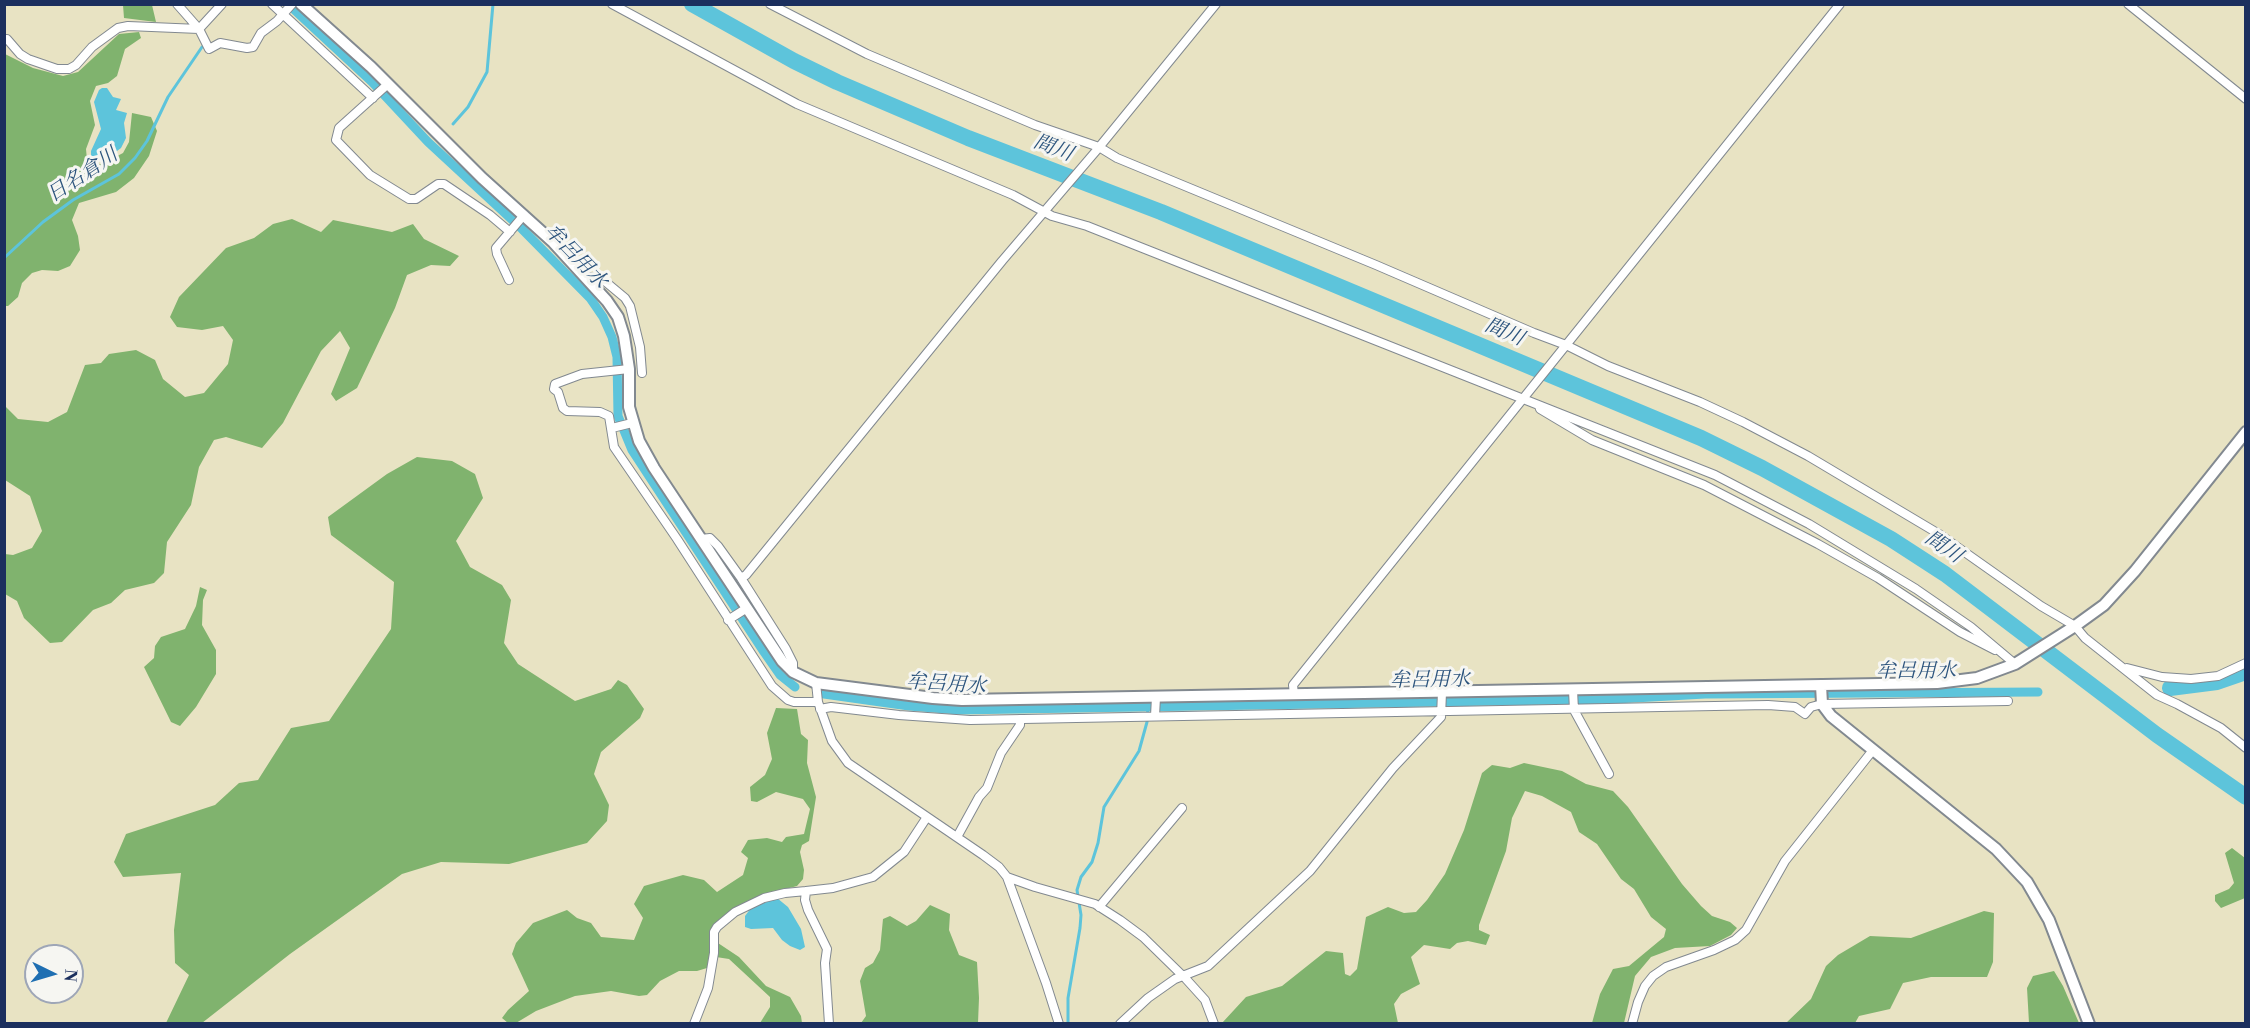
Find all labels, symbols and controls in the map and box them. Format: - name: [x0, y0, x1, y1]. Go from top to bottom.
- water label: 間川: [1030, 131, 1076, 167]
- water label: 日名倉川: [43, 144, 123, 208]
- water label: 牟呂用水: [539, 220, 611, 294]
- water label: 間川: [1481, 314, 1527, 352]
- water label: 間川: [1920, 527, 1966, 569]
- water label: 牟呂用水: [1876, 660, 1956, 684]
- water label: 牟呂用水: [1390, 668, 1470, 694]
- water label: 牟呂用水: [905, 670, 987, 700]
- north arrow: [24, 944, 84, 1004]
- text: N: [59, 968, 80, 983]

